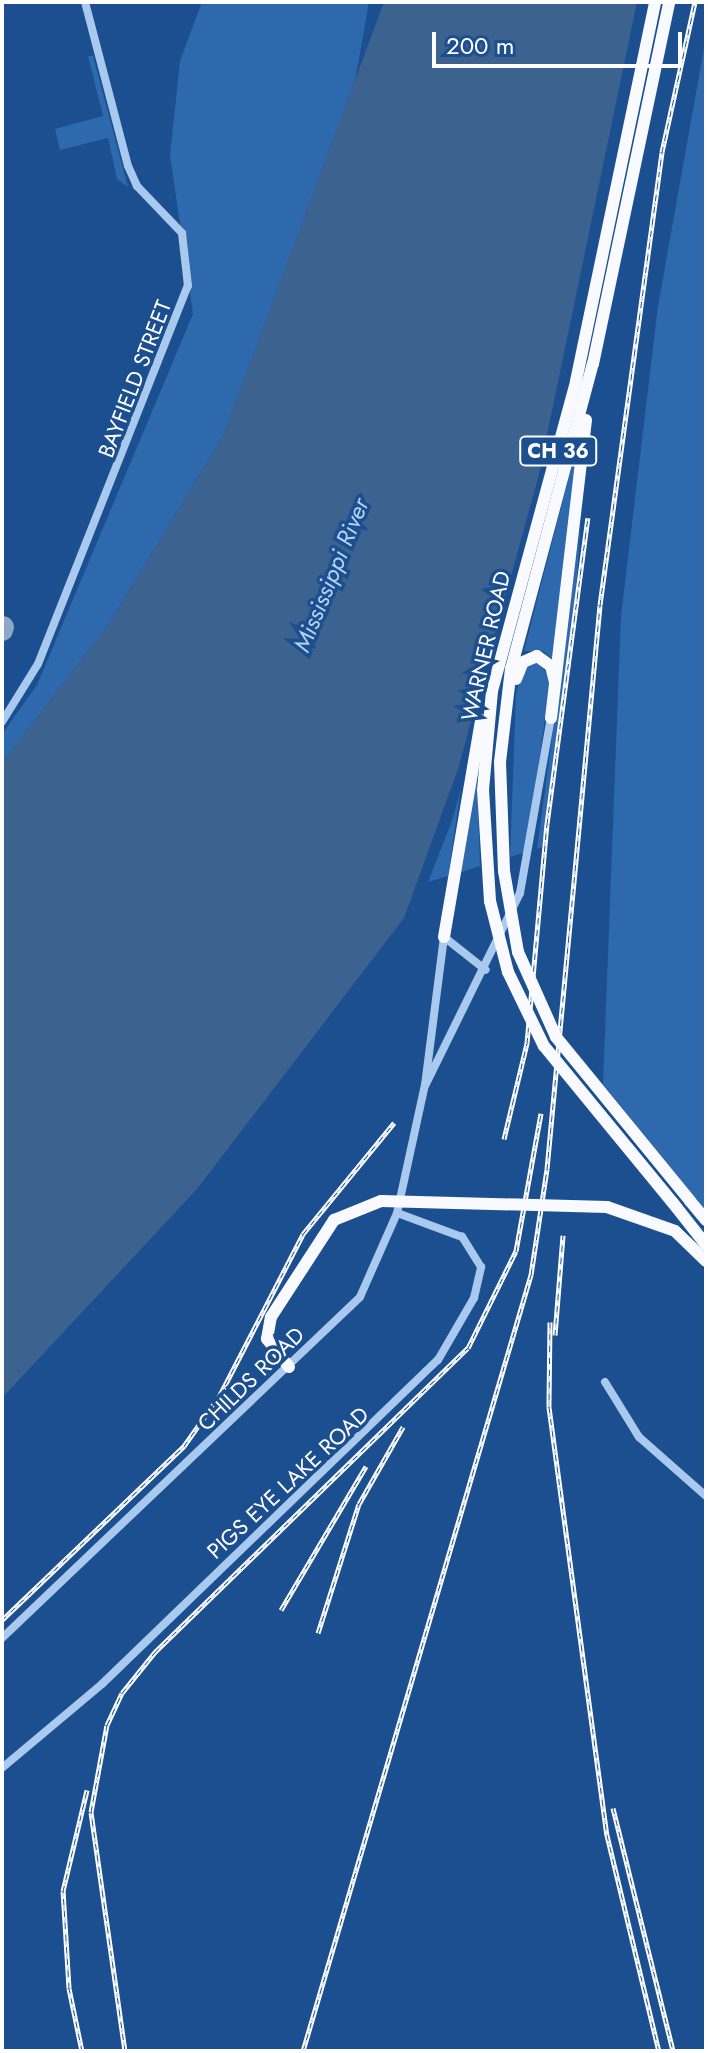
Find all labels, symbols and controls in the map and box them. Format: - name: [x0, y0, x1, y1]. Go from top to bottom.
- scale bar: [436, 16, 686, 66]
- text: 200 m: [446, 28, 514, 63]
- street label: BAYFIELD STREET: [93, 297, 177, 461]
- road number: CH 36: [518, 435, 598, 467]
- water label: Mississippi River: [287, 494, 375, 656]
- street label: WARNER ROAD: [456, 568, 516, 724]
- street label: CHILDS ROAD: [192, 1321, 310, 1437]
- street label: PIGS EYE LAKE ROAD: [202, 1401, 374, 1565]

